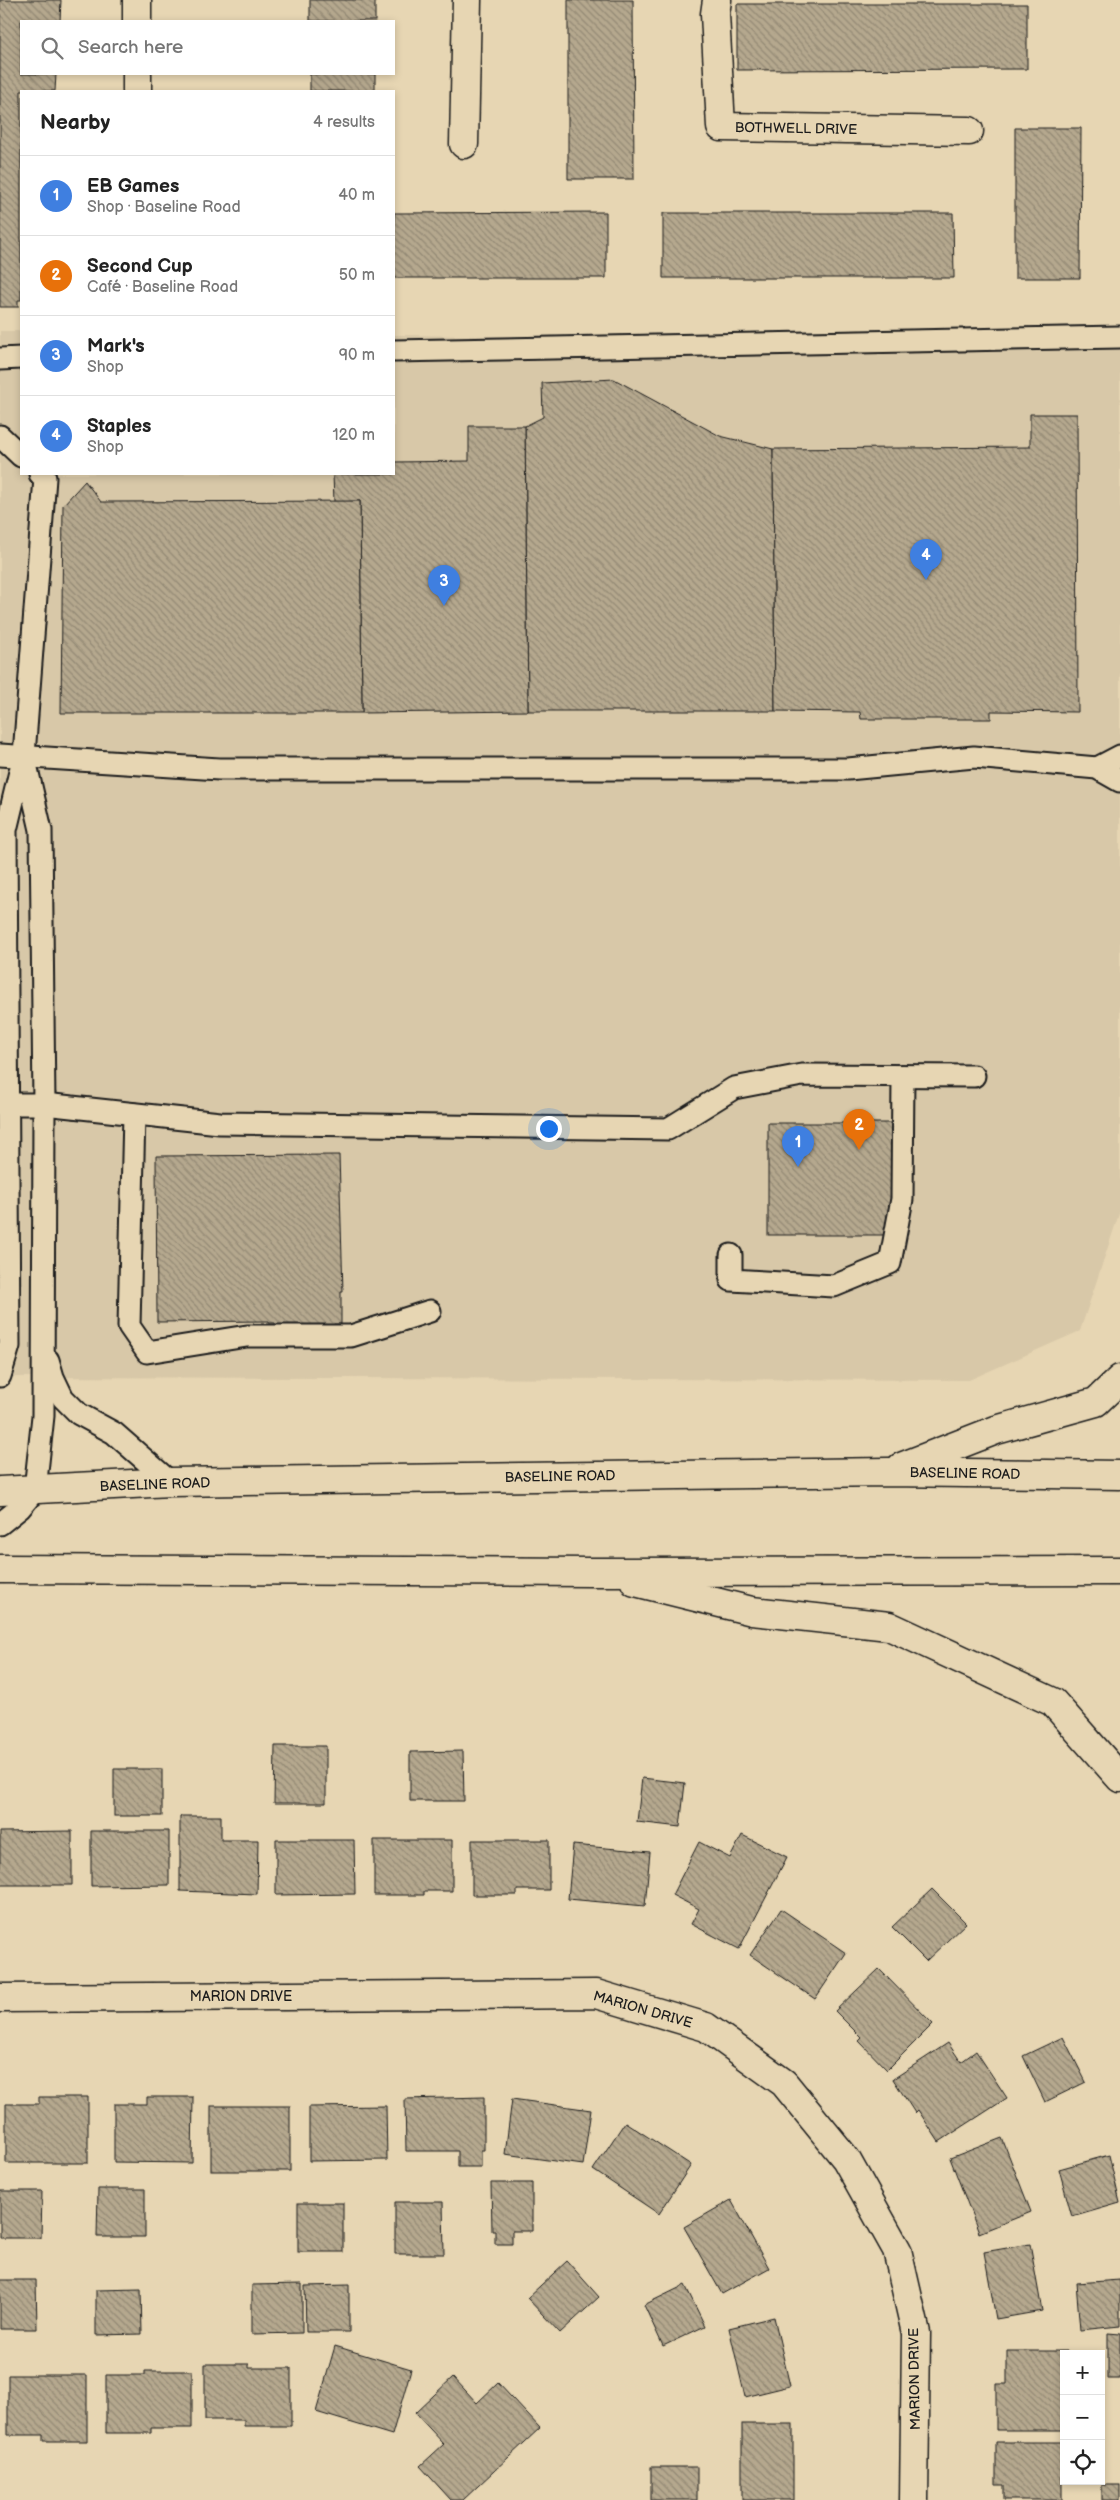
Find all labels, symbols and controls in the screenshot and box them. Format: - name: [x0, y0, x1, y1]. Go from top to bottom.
- search box: [20, 20, 395, 75]
- icon: search: [38, 34, 66, 62]
- text: Search here: [78, 36, 183, 59]
- text: Nearby: [40, 110, 110, 135]
- text: 4 results: [313, 113, 375, 132]
- street label: BOTHWELL DRIVE: [735, 119, 857, 138]
- text: EB Games: [87, 175, 179, 198]
- text: 1: [53, 186, 59, 205]
- text: 40 m: [338, 186, 375, 205]
- text: Shop · Baseline Road: [87, 198, 241, 217]
- text: Second Cup: [87, 255, 193, 278]
- text: 2: [51, 266, 61, 285]
- text: 50 m: [339, 266, 375, 285]
- text: Café · Baseline Road: [87, 278, 238, 297]
- text: Mark's: [87, 335, 145, 358]
- text: 3: [51, 346, 61, 365]
- text: 90 m: [339, 346, 375, 365]
- text: Shop: [87, 358, 124, 377]
- text: Staples: [87, 415, 151, 438]
- text: 4: [51, 426, 61, 445]
- text: 120 m: [332, 426, 375, 445]
- text: Shop: [87, 438, 124, 457]
- pin: 4: [910, 539, 942, 580]
- pin: 3: [428, 565, 460, 606]
- pin: 2: [843, 1109, 875, 1150]
- your location: [536, 1116, 562, 1142]
- pin: 1: [782, 1126, 814, 1167]
- street label: BASELINE ROAD: [909, 1464, 1020, 1483]
- street label: BASELINE ROAD: [505, 1467, 616, 1486]
- street label: BASELINE ROAD: [99, 1474, 211, 1495]
- street label: MARION DRIVE: [591, 1987, 694, 2032]
- street label: MARION DRIVE: [190, 1988, 292, 2005]
- street label: MARION DRIVE: [905, 2328, 924, 2430]
- map controls: [1060, 2350, 1105, 2485]
- button: +: [1060, 2350, 1105, 2395]
- button: −: [1060, 2395, 1105, 2440]
- button: locate: [1060, 2440, 1105, 2485]

